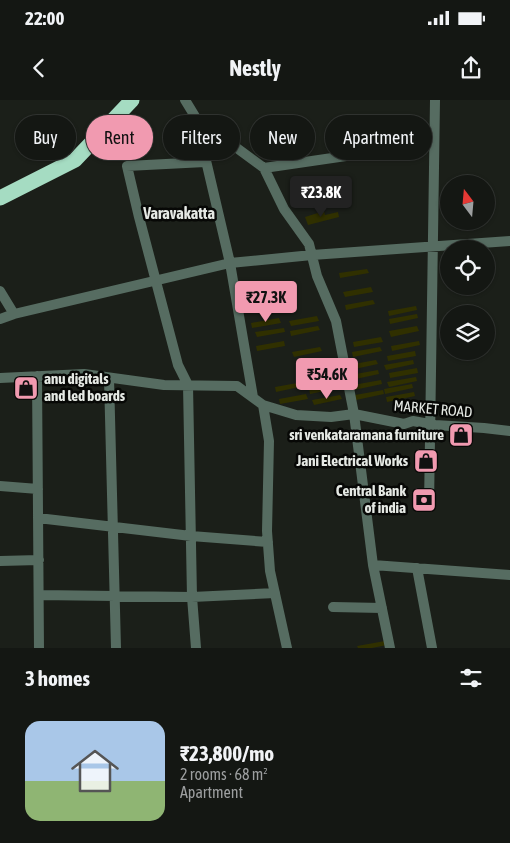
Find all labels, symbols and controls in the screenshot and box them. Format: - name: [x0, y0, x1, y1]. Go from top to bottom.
- text: 22:00: [25, 7, 64, 29]
- icon: back: [25, 54, 53, 82]
- icon: share: [457, 54, 485, 82]
- text: Nestly: [229, 55, 281, 81]
- chip: Buy: [15, 115, 76, 160]
- chip: Rent: [86, 115, 153, 160]
- chip: Filters: [163, 115, 240, 160]
- chip: New: [250, 115, 315, 160]
- chip: Apartment: [325, 115, 432, 160]
- north arrow: [440, 175, 495, 230]
- map controls: [440, 175, 495, 360]
- pin: ₹23.8K: [280, 176, 362, 218]
- text: ₹23.8K: [301, 183, 341, 201]
- district label: Varavakatta: [142, 204, 215, 222]
- button: locate: [440, 240, 495, 295]
- pin: ₹27.3K: [225, 280, 307, 323]
- text: ₹27.3K: [246, 288, 286, 306]
- button: layers: [440, 305, 495, 360]
- pin: ₹54.6K: [286, 358, 368, 400]
- text: ₹54.6K: [307, 365, 347, 383]
- place label: anu digitals and led boards: [44, 370, 126, 404]
- shop icon: anu digitals and led boards: [13, 375, 39, 401]
- street label: MARKET ROAD: [393, 397, 473, 420]
- shop icon: sri venkataramana furniture: [448, 422, 474, 448]
- place label: sri venkataramana furniture: [289, 426, 444, 443]
- shop icon: Jani Electrical Works: [413, 448, 439, 474]
- place label: Jani Electrical Works: [295, 452, 409, 469]
- place label: Central Bank of india: [336, 482, 406, 516]
- bank icon: Central Bank of india: [411, 487, 437, 513]
- icon: filters: [457, 664, 485, 692]
- text: 3 homes: [25, 666, 90, 690]
- icon: home: [65, 741, 125, 801]
- text: ₹23,800/mo: [180, 741, 274, 765]
- text: 2 rooms · 68 m²: [180, 765, 268, 783]
- text: Apartment: [180, 783, 243, 801]

